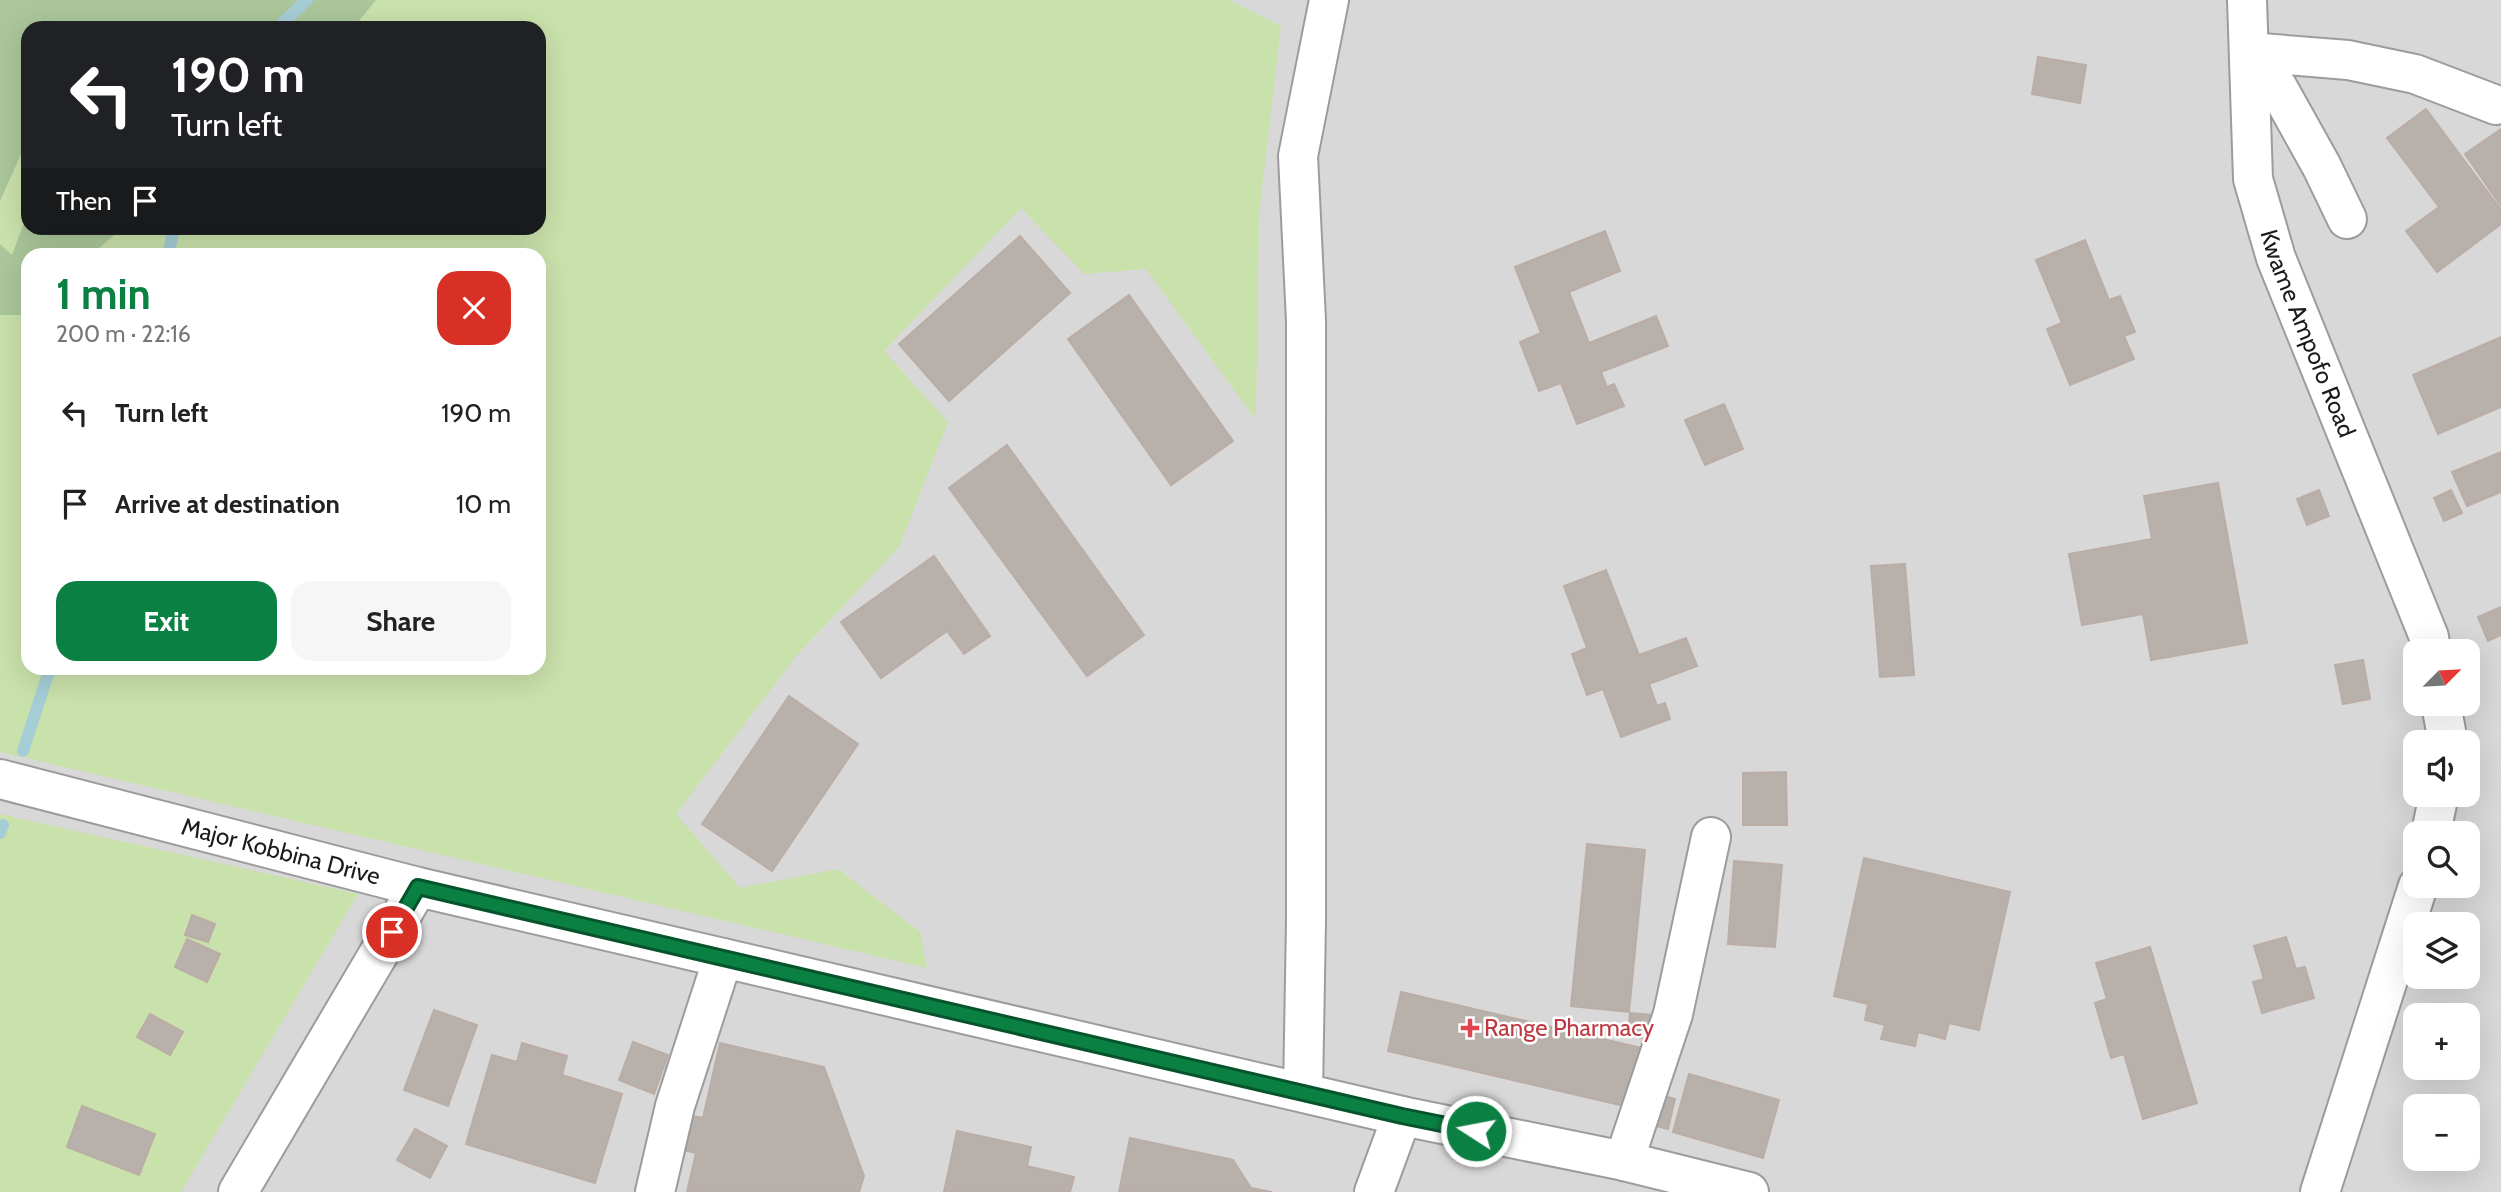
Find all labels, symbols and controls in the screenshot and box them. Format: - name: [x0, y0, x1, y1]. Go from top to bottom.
- text: 190 m: [171, 45, 305, 104]
- icon: left: [56, 49, 147, 140]
- text: Turn left: [171, 105, 282, 144]
- icon: arrive: [126, 182, 164, 220]
- text: Then: [56, 185, 112, 217]
- street label: Kwame Ampofo Road: [2255, 226, 2362, 441]
- text: 1 min: [56, 268, 151, 320]
- button: close: [437, 271, 511, 345]
- text: 200 m · 22:16: [56, 320, 191, 348]
- icon: left: [56, 394, 94, 432]
- text: Turn left: [115, 397, 208, 429]
- text: 190 m: [441, 397, 511, 429]
- icon: arrive: [56, 485, 94, 523]
- text: Arrive at destination: [115, 488, 340, 520]
- text: 10 m: [456, 488, 511, 520]
- button: Exit: [56, 581, 277, 661]
- button: Share: [291, 581, 511, 661]
- north arrow: [2403, 639, 2480, 716]
- map controls: [2403, 639, 2480, 1171]
- button: sound: [2403, 730, 2480, 807]
- street label: Major Kobbina Drive: [178, 811, 383, 891]
- button: search: [2403, 821, 2480, 898]
- pin: [362, 902, 422, 962]
- button: layers: [2403, 912, 2480, 989]
- icon: arrive: [373, 913, 411, 951]
- button: +: [2403, 1003, 2480, 1080]
- place label: Range Pharmacy: [1484, 1013, 1654, 1042]
- marker: Range Pharmacy: [1462, 1020, 1478, 1036]
- position arrow: [1439, 1094, 1513, 1168]
- button: −: [2403, 1094, 2480, 1171]

